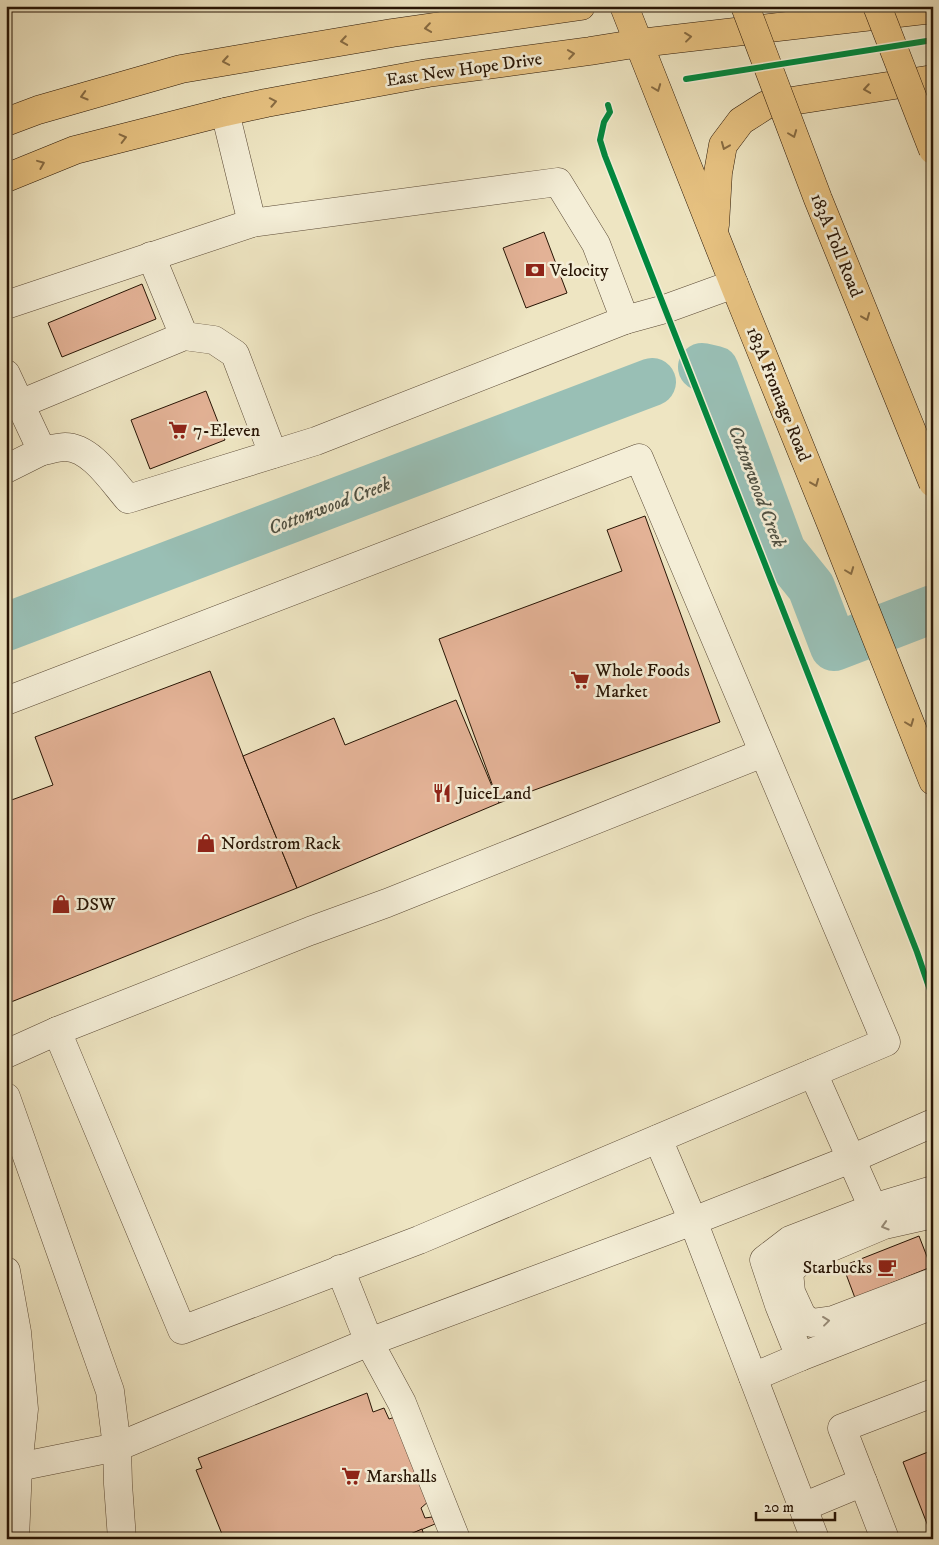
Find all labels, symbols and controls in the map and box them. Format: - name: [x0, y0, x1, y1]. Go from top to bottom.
- one-way arrow: [424, 22, 432, 33]
- one-way arrow: [684, 32, 692, 43]
- one-way arrow: [340, 35, 348, 46]
- street label: East New Hope Drive: [385, 48, 544, 92]
- one-way arrow: [568, 49, 576, 60]
- one-way arrow: [222, 55, 231, 65]
- one-way arrow: [863, 83, 871, 94]
- one-way arrow: [652, 84, 662, 92]
- one-way arrow: [80, 91, 89, 101]
- one-way arrow: [268, 97, 277, 107]
- one-way arrow: [788, 129, 798, 137]
- one-way arrow: [118, 134, 126, 144]
- one-way arrow: [721, 141, 731, 150]
- one-way arrow: [36, 160, 45, 171]
- street label: 183A Toll Road: [805, 190, 867, 301]
- bank icon: Velocity: [524, 259, 546, 281]
- place label: Velocity: [549, 260, 609, 282]
- one-way arrow: [860, 312, 870, 321]
- street label: 183A Frontage Road: [741, 324, 815, 465]
- supermarket icon: 7-Eleven: [167, 419, 189, 441]
- place label: 7-Eleven: [193, 420, 261, 442]
- water label: Cottonwood Creek: [723, 422, 790, 551]
- water label: Cottonwood Creek: [265, 473, 394, 540]
- one-way arrow: [809, 478, 819, 487]
- one-way arrow: [844, 566, 855, 575]
- place label: Whole Foods Market: [594, 660, 690, 703]
- supermarket icon: Whole Foods Market: [569, 669, 591, 691]
- one-way arrow: [904, 718, 914, 726]
- restaurant icon: JuiceLand: [431, 782, 453, 804]
- place label: JuiceLand: [455, 783, 531, 805]
- shop icon: Nordstrom Rack: [195, 832, 217, 854]
- place label: Nordstrom Rack: [221, 833, 341, 855]
- shop icon: DSW: [50, 893, 72, 915]
- place label: DSW: [76, 894, 116, 916]
- one-way arrow: [882, 1220, 890, 1230]
- cafe icon: Starbucks: [876, 1256, 898, 1278]
- place label: Starbucks: [803, 1257, 872, 1279]
- one-way arrow: [822, 1316, 830, 1327]
- supermarket icon: Marshalls: [340, 1465, 362, 1487]
- place label: Marshalls: [366, 1466, 437, 1488]
- scale bar: [756, 1490, 835, 1522]
- text: 20 m: [764, 1498, 794, 1517]

